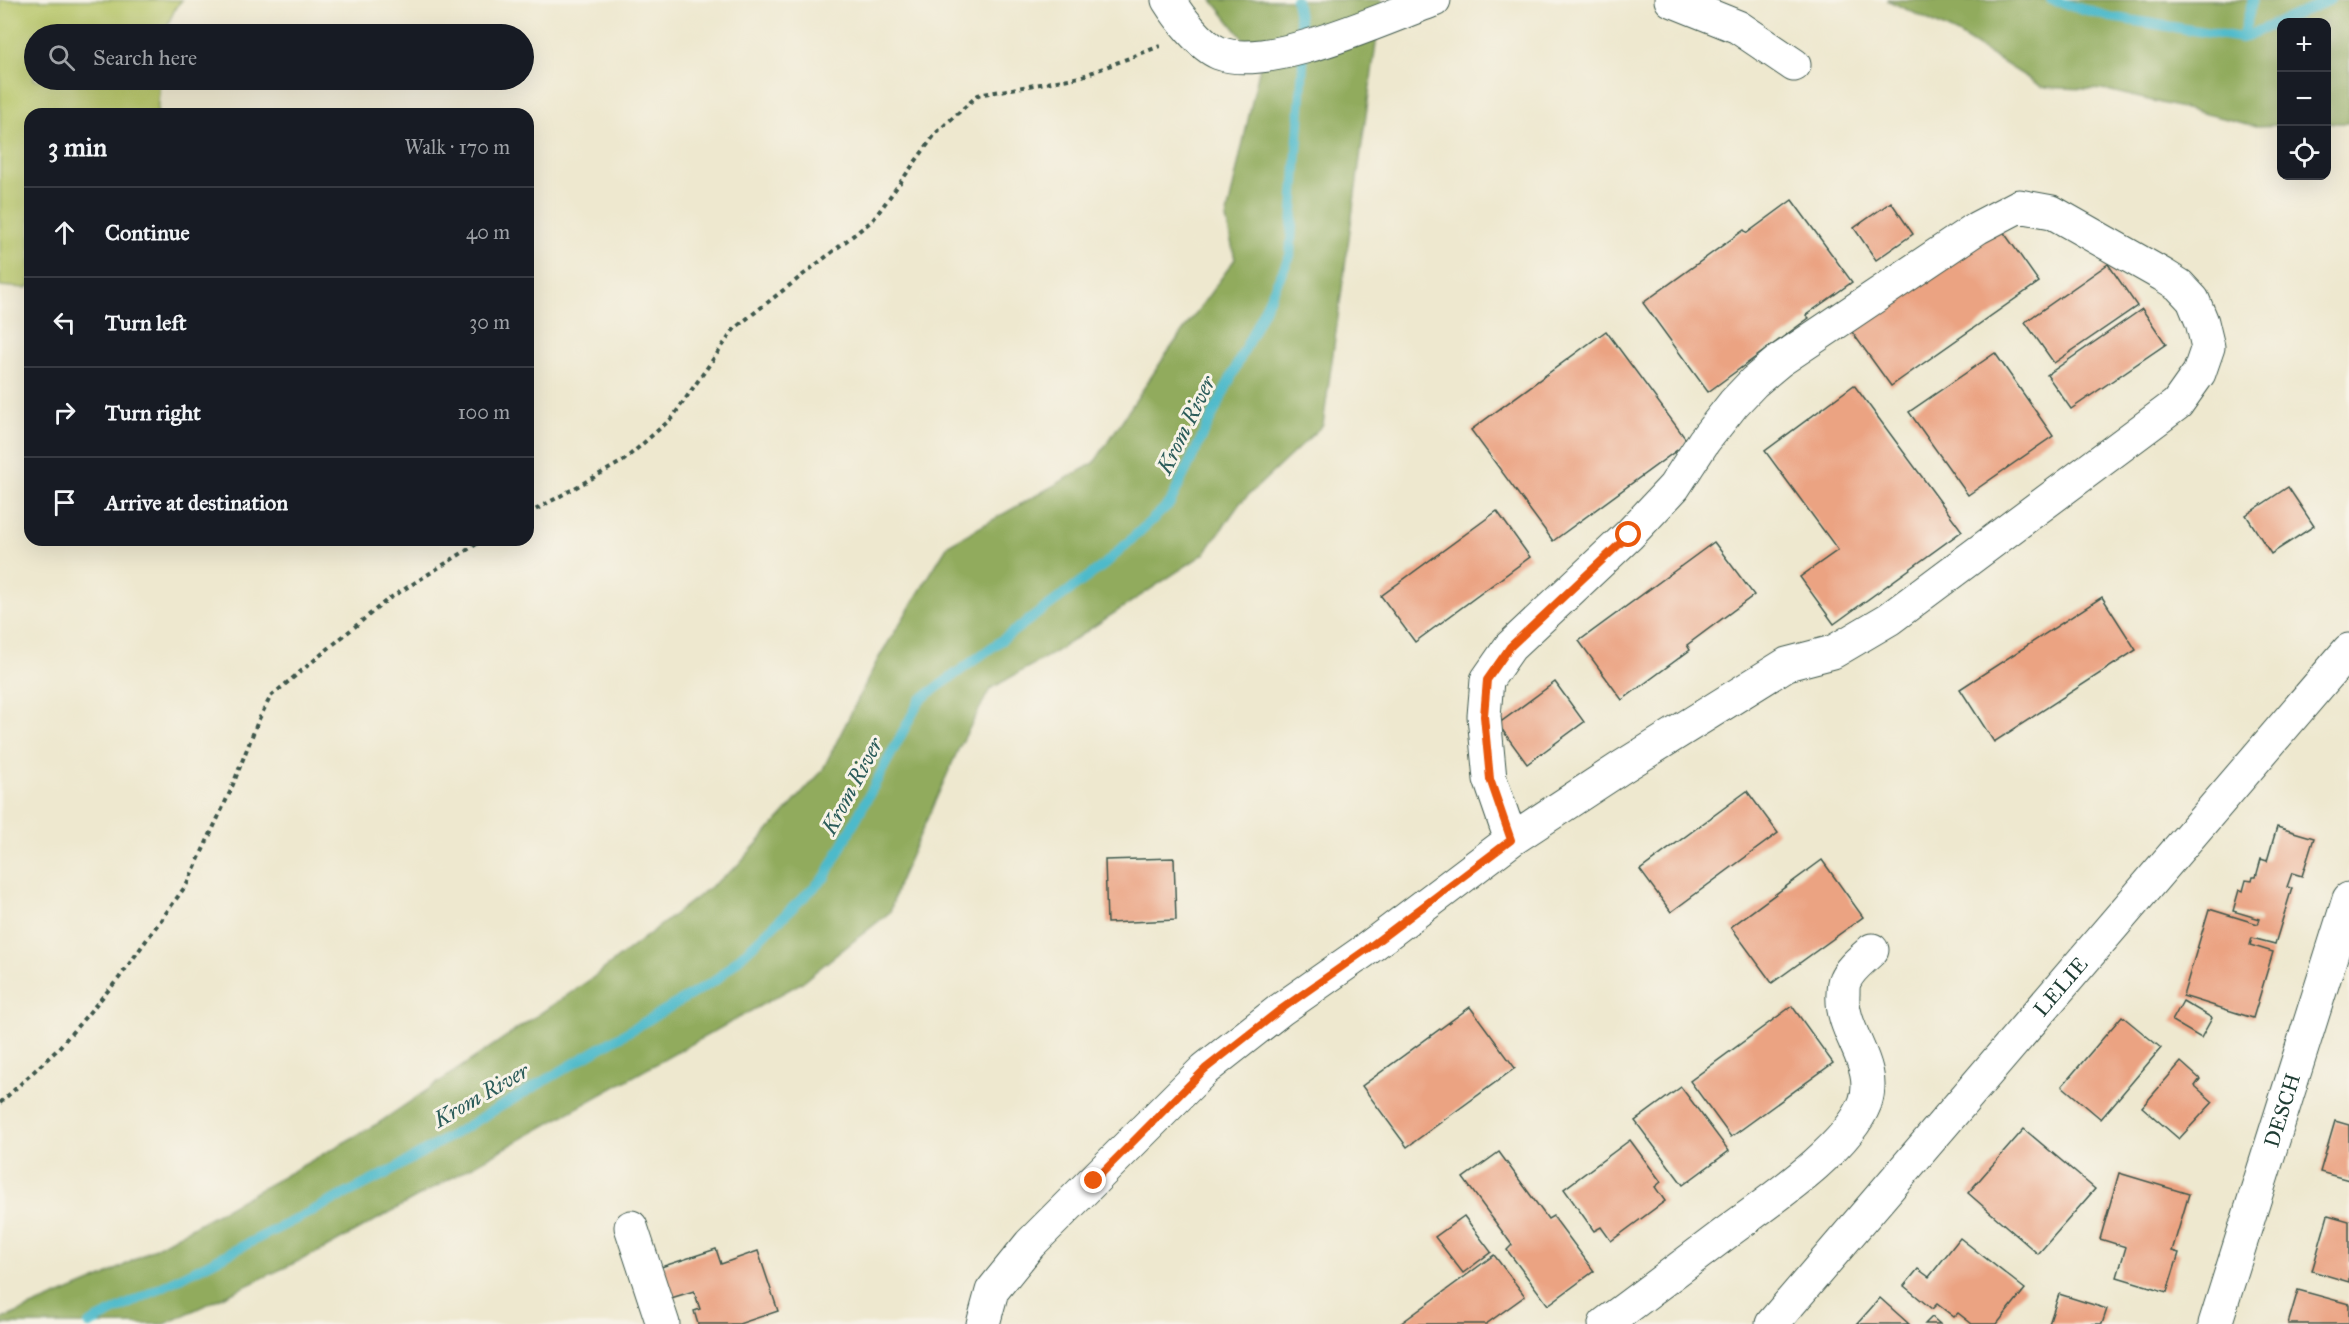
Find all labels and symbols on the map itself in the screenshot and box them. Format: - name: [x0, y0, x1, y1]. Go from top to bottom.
- water label: Krom River: [1150, 370, 1222, 479]
- route start: [1615, 521, 1641, 547]
- water label: Krom River: [815, 731, 890, 840]
- street label: LELIE: [2028, 952, 2093, 1022]
- water label: Krom River: [428, 1056, 535, 1134]
- street label: DESCH: [2259, 1070, 2306, 1150]
- route end: [1080, 1167, 1106, 1193]

